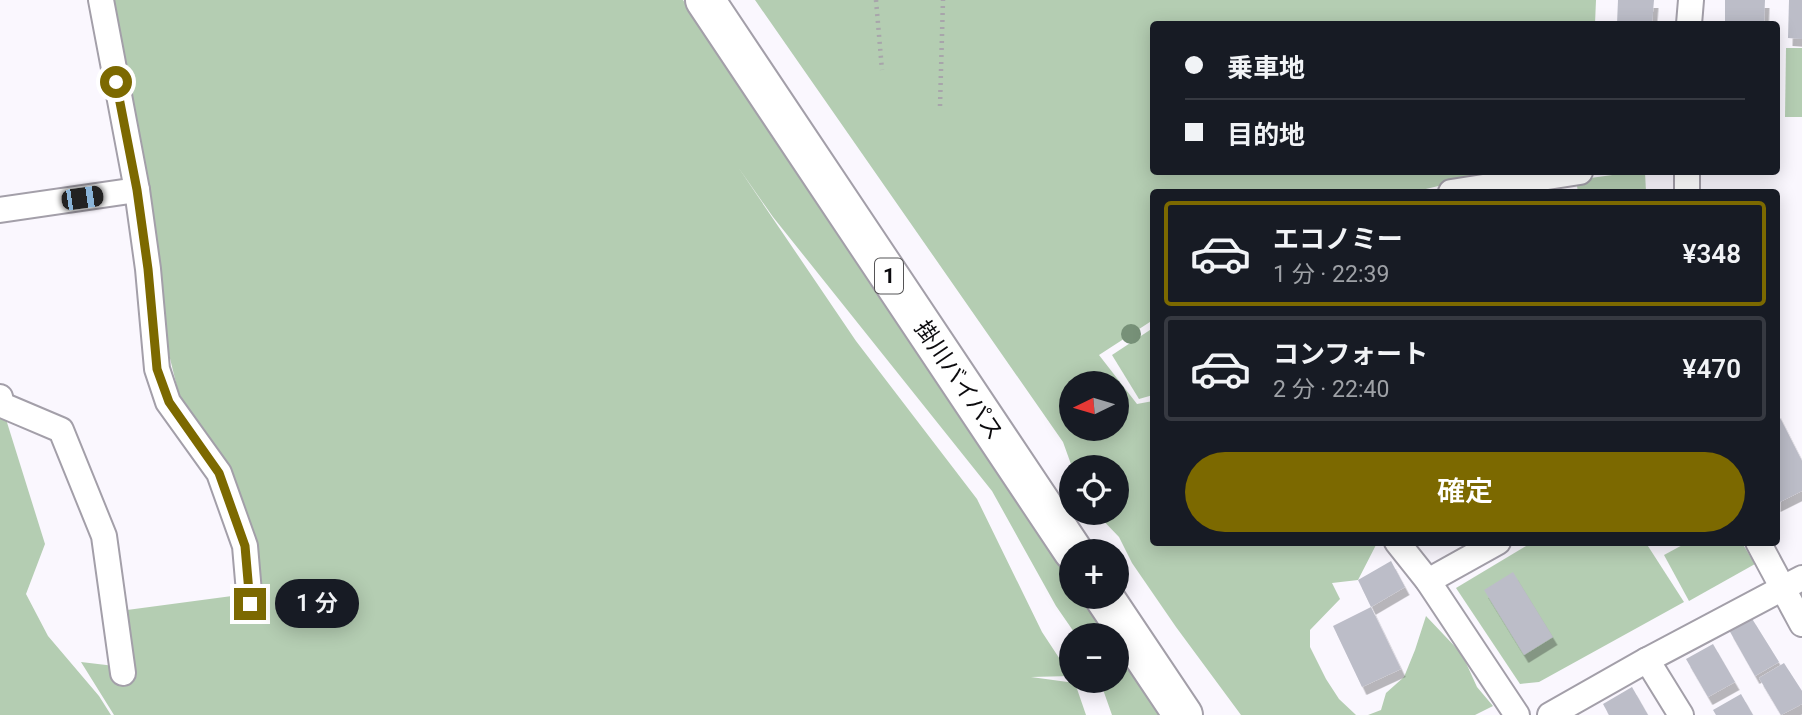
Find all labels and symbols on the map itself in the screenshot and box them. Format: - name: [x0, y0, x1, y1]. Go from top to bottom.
- route start: [100, 66, 132, 98]
- car: [60, 185, 105, 211]
- road number: 1: [875, 258, 903, 294]
- street label: 掛川バイパス: [909, 316, 1008, 445]
- north arrow: [1059, 371, 1129, 441]
- callout: 1 分: [274, 580, 358, 628]
- route end: [234, 588, 266, 620]

